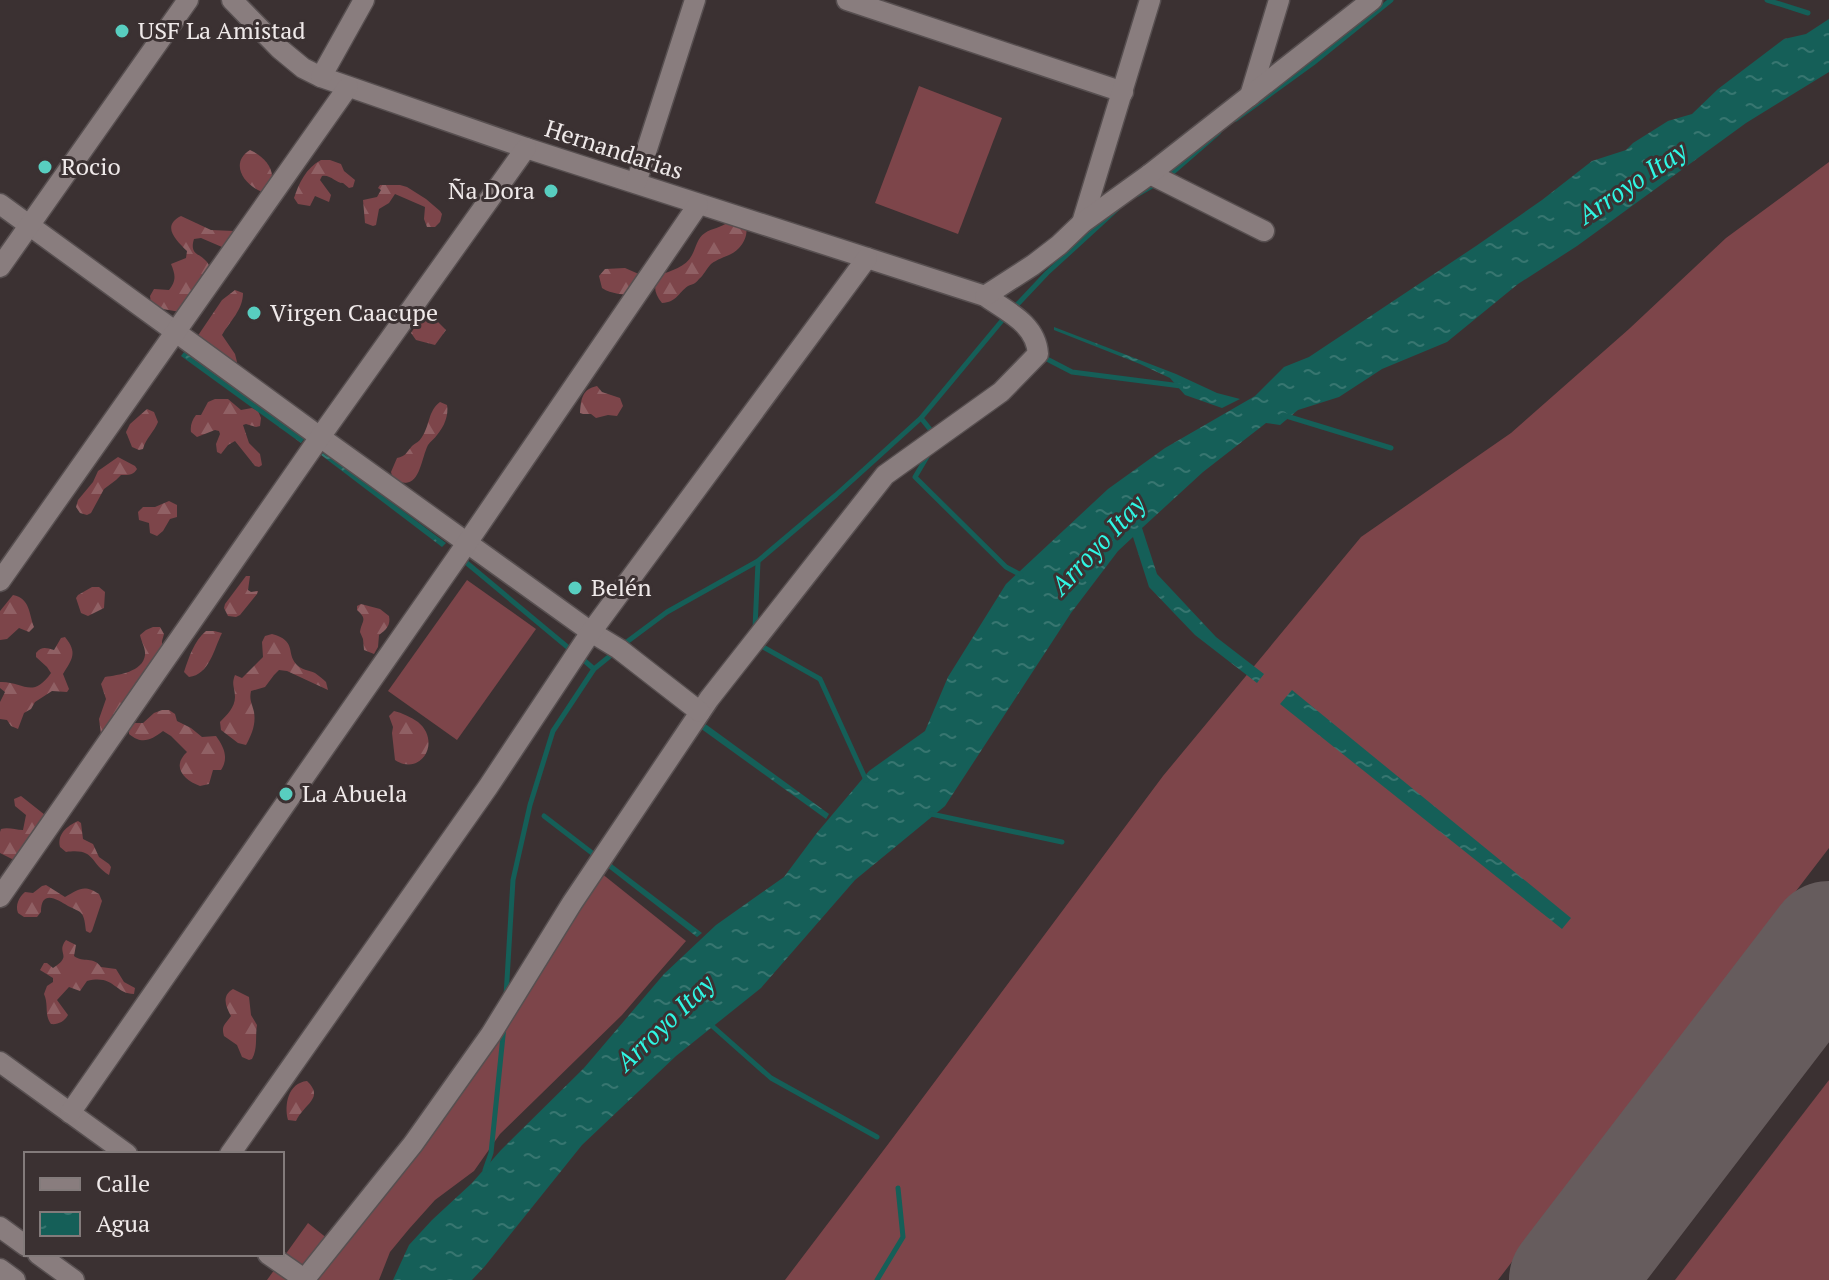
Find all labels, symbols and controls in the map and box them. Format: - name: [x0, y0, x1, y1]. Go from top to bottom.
- place label: USF La Amistad: [138, 14, 306, 46]
- marker: USF La Amistad: [113, 22, 131, 40]
- street label: Hernandarias: [541, 112, 688, 186]
- water label: Arroyo Itay: [1569, 133, 1694, 232]
- place label: Rocio: [61, 150, 121, 182]
- marker: Rocio: [36, 158, 54, 176]
- place label: Ña Dora: [448, 174, 535, 206]
- marker: Ña Dora: [542, 182, 560, 200]
- place label: Virgen Caacupe: [270, 296, 438, 328]
- marker: Virgen Caacupe: [245, 304, 263, 322]
- water label: Arroyo Itay: [1041, 486, 1153, 603]
- place label: Belén: [591, 571, 651, 603]
- marker: Belén: [566, 579, 584, 597]
- place label: La Abuela: [302, 777, 407, 809]
- marker: La Abuela: [277, 785, 295, 803]
- water label: Arroyo Itay: [606, 966, 722, 1079]
- legend: [24, 1152, 284, 1256]
- text: Calle: [96, 1167, 150, 1199]
- text: Agua: [96, 1207, 150, 1239]

